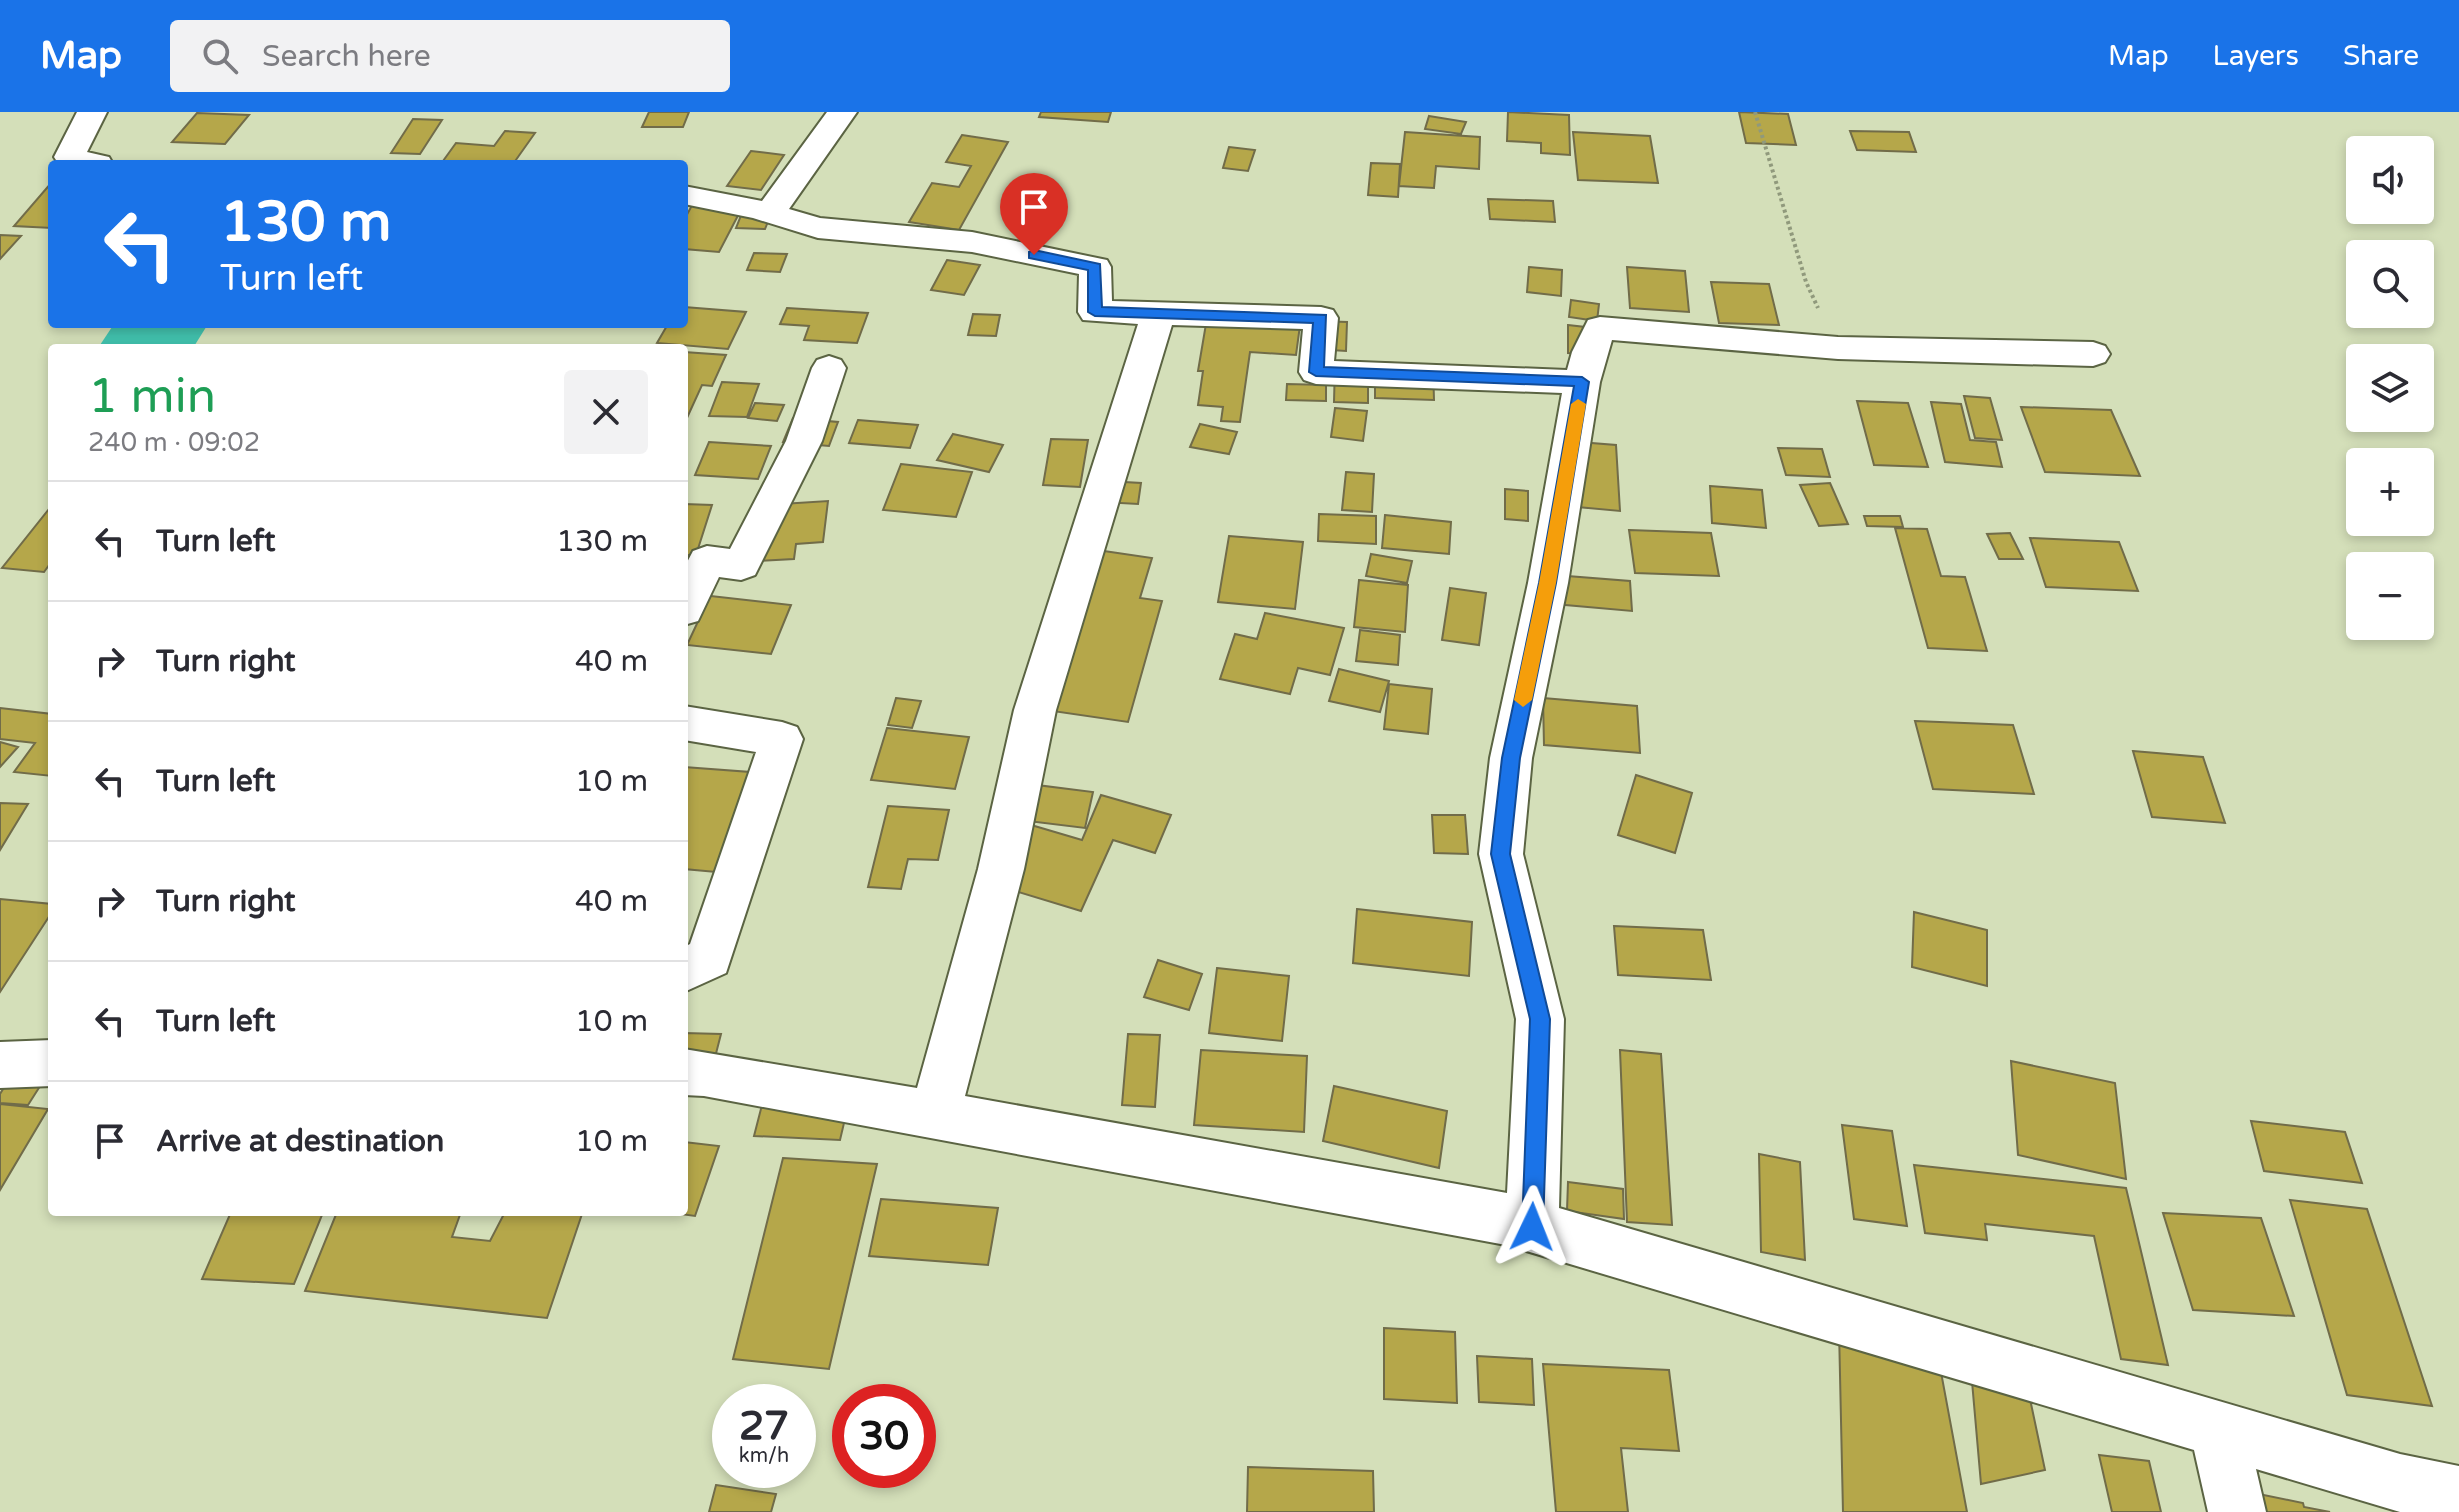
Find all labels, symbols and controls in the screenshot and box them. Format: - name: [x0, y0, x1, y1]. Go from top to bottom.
- search box: [170, 20, 730, 92]
- text: Map: [40, 33, 122, 79]
- icon: search: [198, 34, 242, 78]
- text: Search here: [262, 38, 431, 75]
- text: Map: [2108, 39, 2169, 73]
- text: Layers: [2213, 39, 2299, 73]
- text: Share: [2343, 39, 2419, 73]
- map controls: [2346, 136, 2434, 640]
- button: sound: [2346, 136, 2434, 224]
- pin: [1000, 173, 1068, 255]
- icon: arrive: [1012, 185, 1056, 229]
- text: 130 m: [220, 189, 391, 256]
- icon: left: [88, 192, 192, 296]
- button: search: [2346, 240, 2434, 328]
- text: Turn left: [220, 257, 363, 300]
- button: layers: [2346, 344, 2434, 432]
- text: 1 min: [88, 368, 216, 426]
- button: close: [564, 370, 648, 454]
- text: 240 m · 09:02: [88, 427, 260, 458]
- button: +: [2346, 448, 2434, 536]
- icon: left: [88, 519, 132, 563]
- text: Turn left: [156, 523, 275, 560]
- text: 130 m: [556, 523, 648, 560]
- button: −: [2346, 552, 2434, 640]
- icon: right: [88, 639, 132, 683]
- text: Turn right: [156, 643, 296, 680]
- text: 40 m: [575, 643, 648, 680]
- icon: left: [88, 759, 132, 803]
- text: Turn left: [156, 763, 275, 800]
- text: 10 m: [575, 763, 648, 800]
- icon: right: [88, 879, 132, 923]
- text: Turn right: [156, 883, 296, 920]
- text: 40 m: [575, 883, 648, 920]
- icon: left: [88, 999, 132, 1043]
- text: Turn left: [156, 1003, 275, 1040]
- text: 10 m: [575, 1003, 648, 1040]
- icon: arrive: [88, 1119, 132, 1163]
- text: Arrive at destination: [156, 1123, 444, 1160]
- text: 10 m: [575, 1123, 648, 1160]
- position arrow: [1490, 1185, 1574, 1269]
- speed limit sign: 30: [832, 1384, 936, 1488]
- text: 27: [739, 1402, 789, 1450]
- text: km/h: [739, 1444, 789, 1468]

